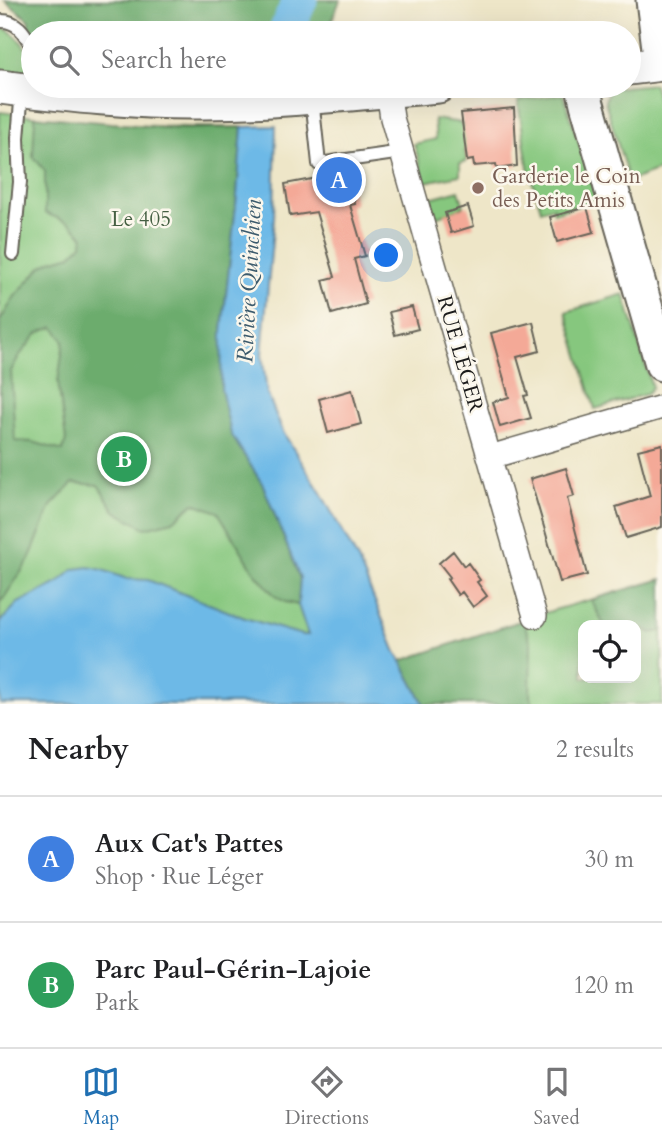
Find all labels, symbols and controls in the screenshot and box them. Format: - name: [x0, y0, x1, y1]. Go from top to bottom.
- search box: [21, 21, 641, 98]
- icon: search: [45, 41, 83, 79]
- text: Search here: [101, 42, 227, 77]
- pin: A: [316, 154, 362, 206]
- place label: Garderie le Coin des Petits Amis: [492, 162, 641, 215]
- marker: Garderie le Coin des Petits Amis: [470, 180, 486, 196]
- water label: Rivière Quinchien: [229, 198, 269, 363]
- park label: Le 405: [111, 205, 171, 234]
- your location: [369, 238, 403, 272]
- street label: RUE LÉGER: [430, 292, 491, 416]
- pin: B: [101, 433, 147, 485]
- map controls: [578, 620, 641, 683]
- button: locate: [578, 620, 641, 683]
- text: Nearby: [28, 729, 129, 770]
- text: 2 results: [556, 734, 634, 765]
- text: Aux Cat's Pattes: [95, 826, 283, 861]
- text: A: [42, 844, 60, 875]
- text: 30 m: [585, 844, 634, 875]
- text: Shop · Rue Léger: [95, 861, 263, 892]
- text: Parc Paul-Gérin-Lajoie: [95, 952, 371, 987]
- text: B: [43, 970, 59, 1001]
- text: 120 m: [573, 970, 634, 1001]
- text: Park: [95, 987, 139, 1018]
- tab: Map: [82, 1063, 120, 1131]
- tab: Directions: [285, 1063, 369, 1131]
- tab: Saved: [534, 1063, 580, 1131]

